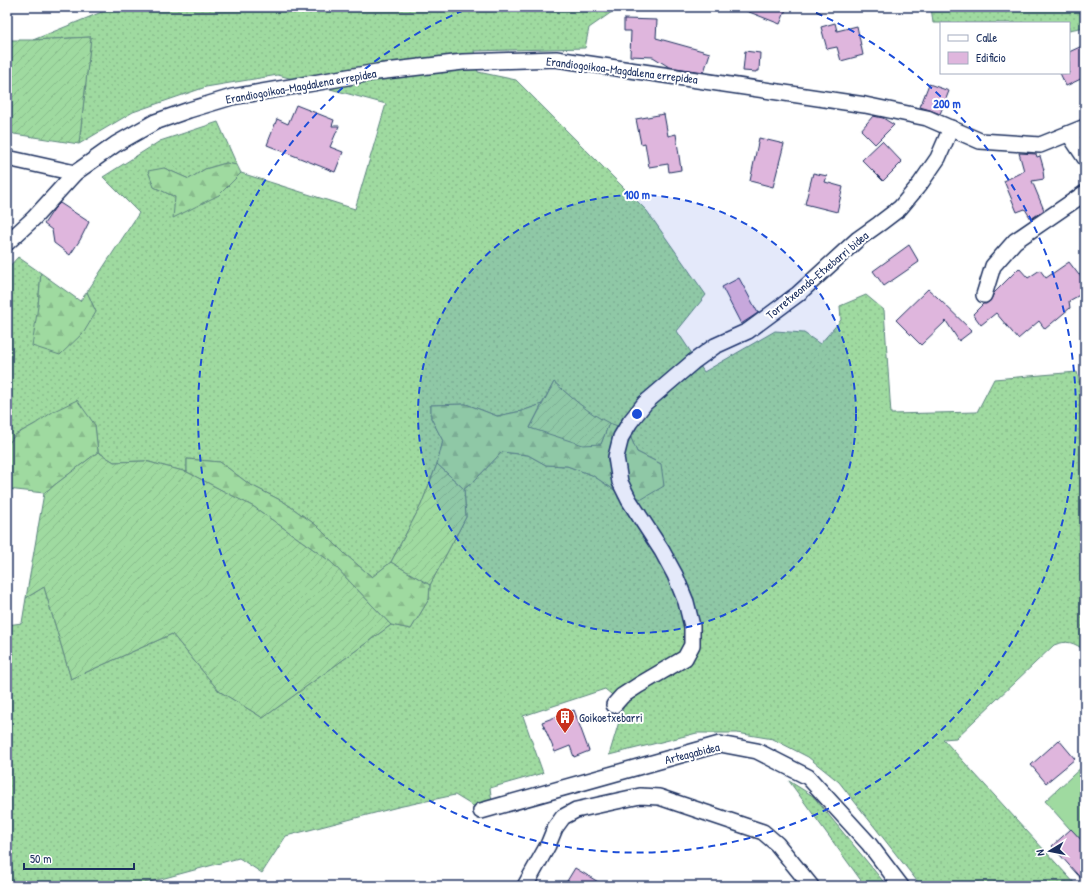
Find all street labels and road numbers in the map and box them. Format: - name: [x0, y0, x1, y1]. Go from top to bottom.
- street label: Erandiogoikoa-Magdalena errepidea: [545, 52, 699, 88]
- street label: Erandiogoikoa-Magdalena errepidea: [224, 64, 378, 108]
- street label: Torretxeondo-Etxebarri bidea: [762, 227, 872, 323]
- street label: Arteagabidea: [663, 738, 721, 768]

